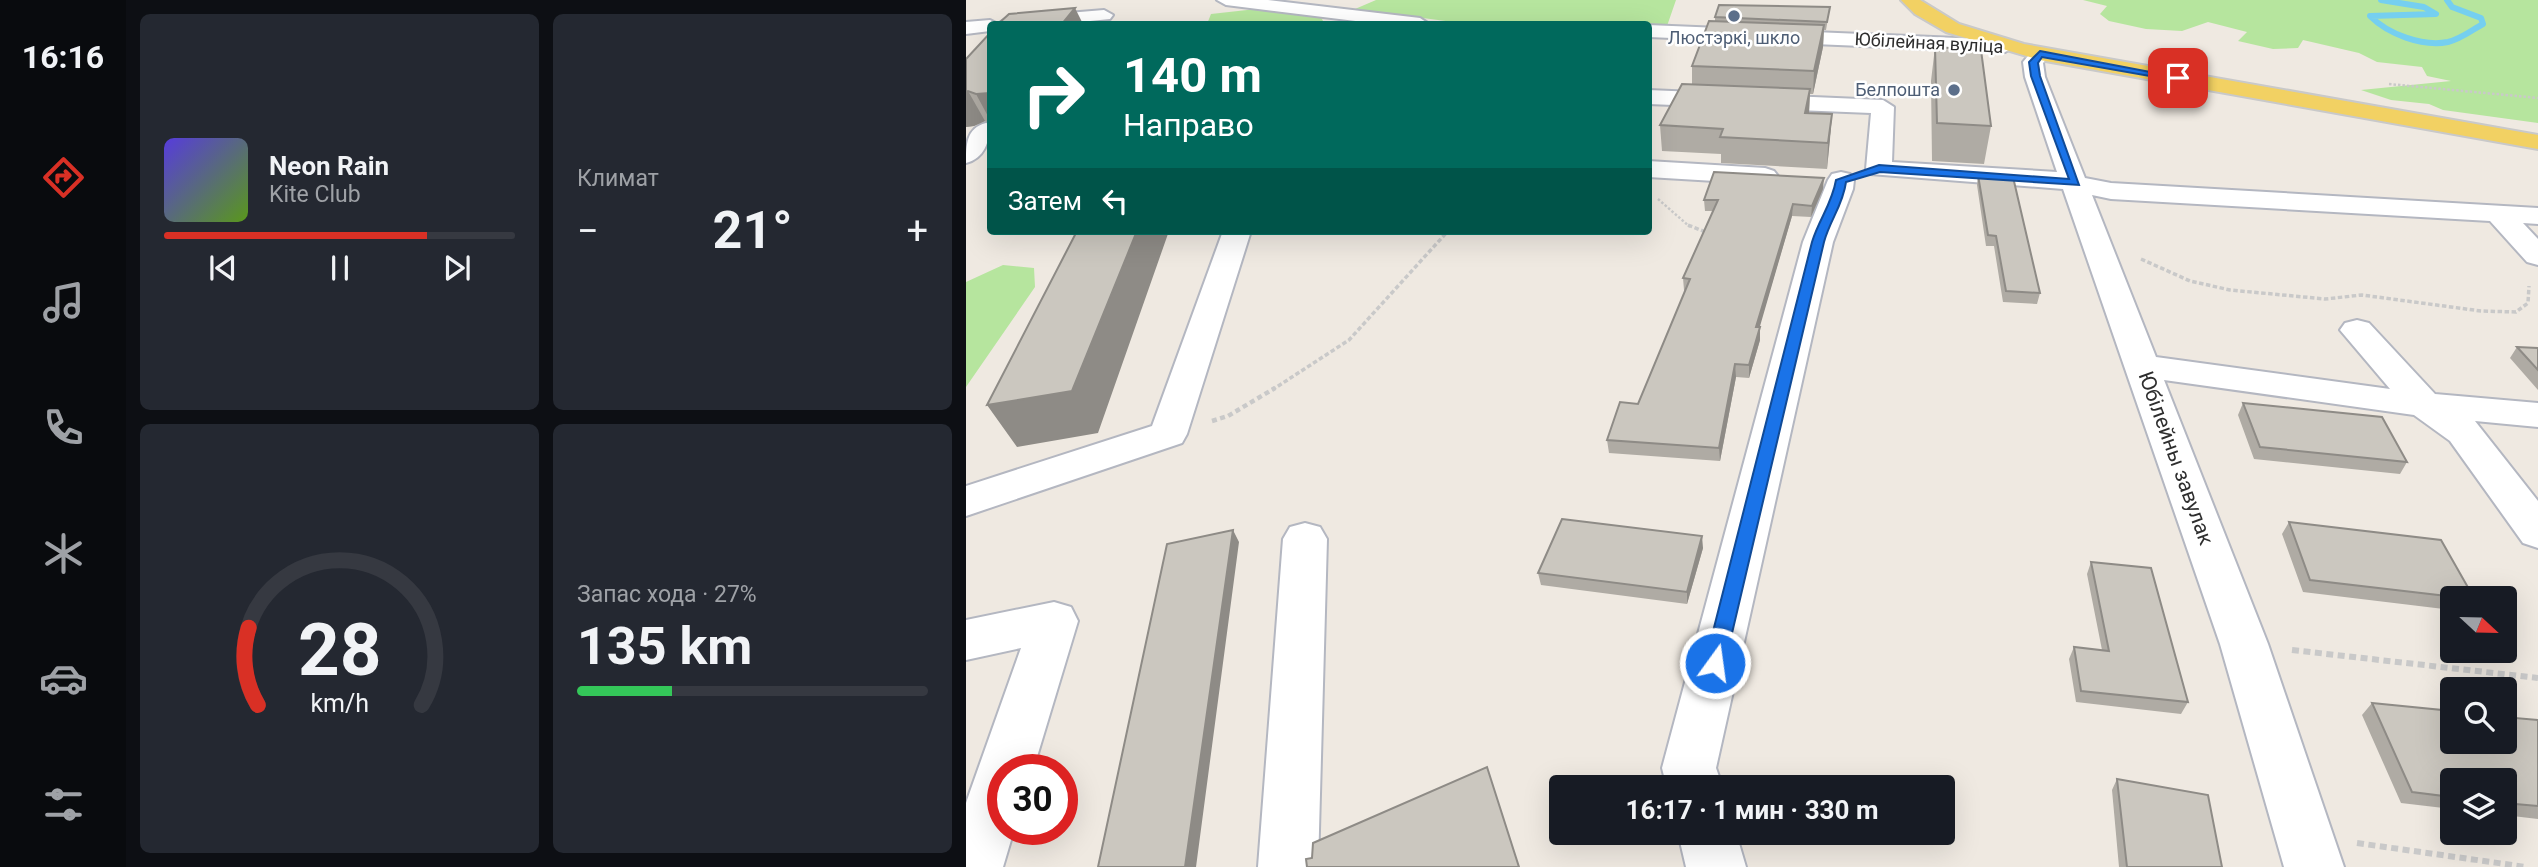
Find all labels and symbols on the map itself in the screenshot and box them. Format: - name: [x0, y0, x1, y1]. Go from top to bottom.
- marker: Люстэркі, шкло: [1726, 8, 1742, 24]
- place label: Люстэркі, шкло: [1668, 27, 1800, 48]
- street label: Юбілейная вуліца: [1854, 28, 2004, 57]
- pin: [2148, 48, 2208, 108]
- place label: Белпошта: [1855, 79, 1940, 100]
- marker: Белпошта: [1946, 82, 1962, 98]
- street label: Юбілейны завулак: [2133, 368, 2219, 549]
- north arrow: [2440, 586, 2516, 663]
- position arrow: [1678, 626, 1752, 700]
- speed limit sign: 30: [987, 754, 1078, 845]

